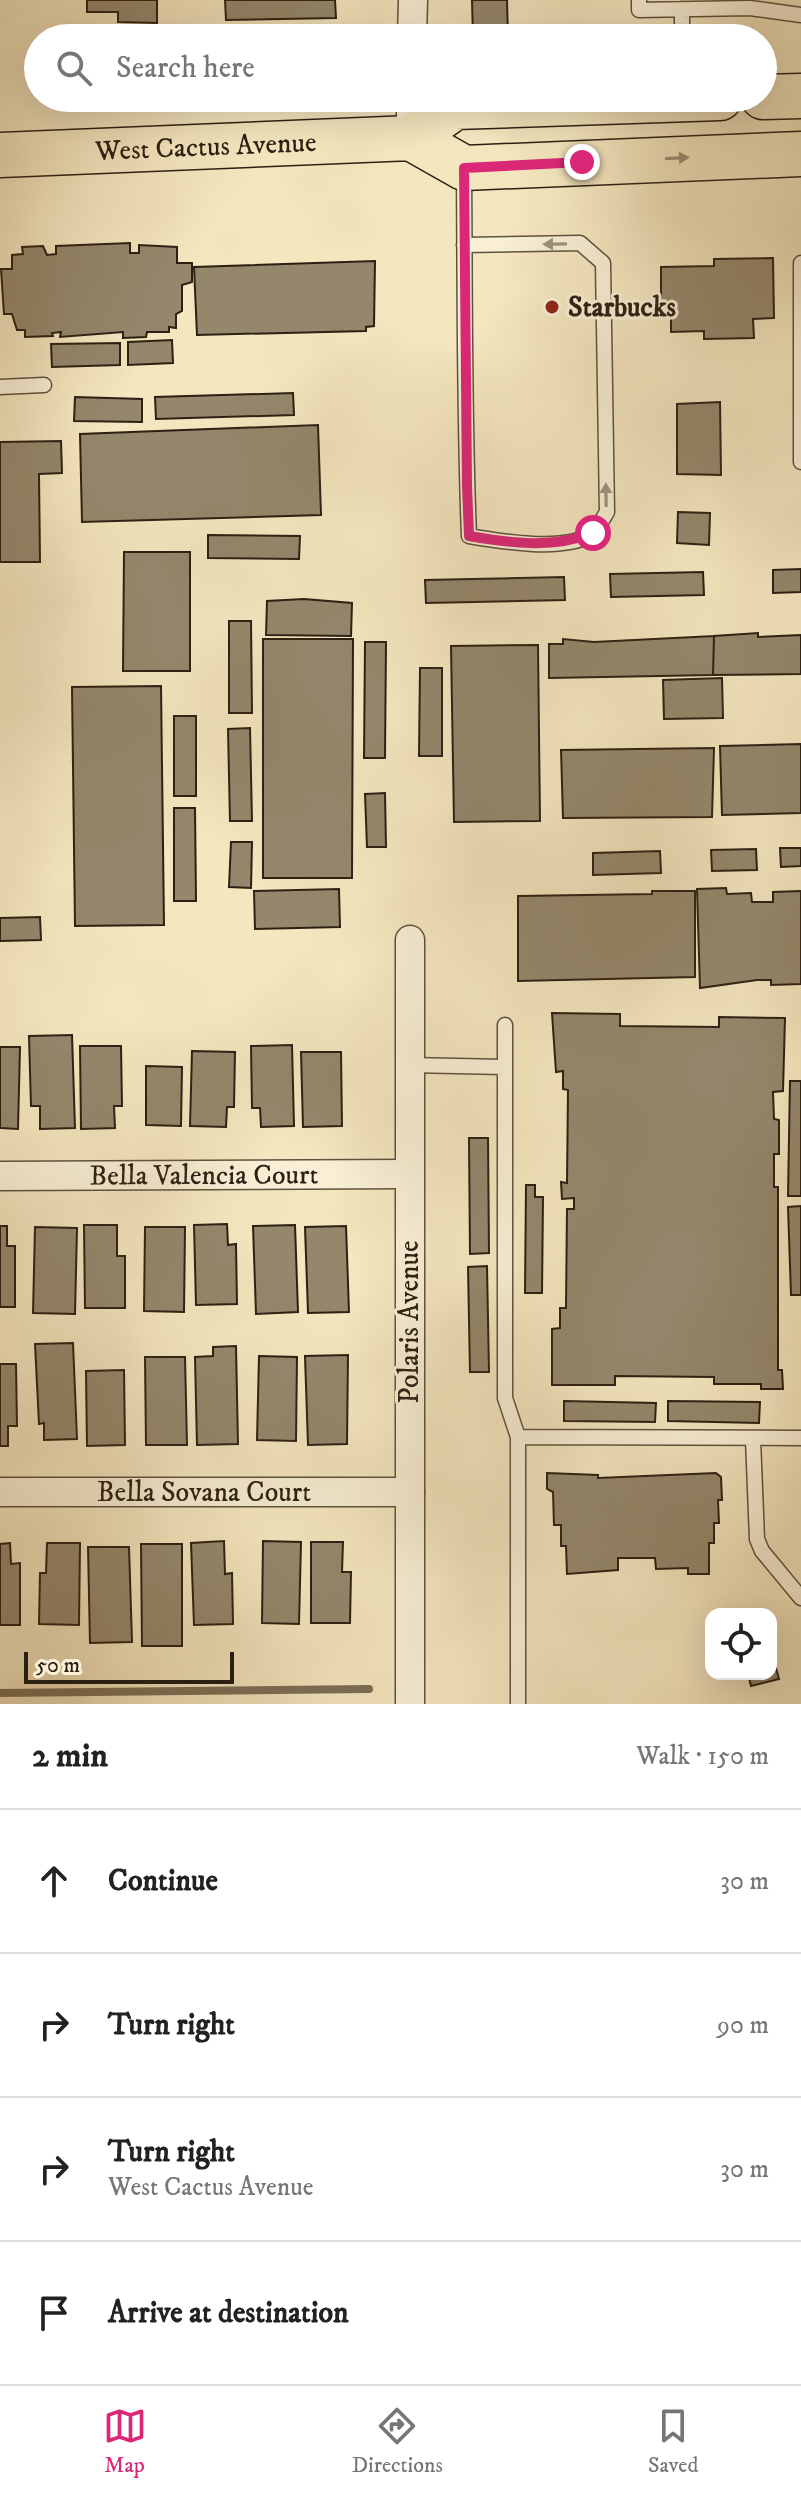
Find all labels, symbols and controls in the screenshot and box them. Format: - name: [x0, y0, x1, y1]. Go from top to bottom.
- search box: [24, 24, 777, 112]
- icon: search: [52, 46, 96, 90]
- text: Search here: [116, 50, 255, 87]
- street label: West Cactus Avenue: [93, 124, 317, 169]
- route end: [564, 144, 600, 180]
- one-way arrow: [665, 151, 690, 164]
- one-way arrow: [542, 237, 567, 250]
- place label: Starbucks: [568, 290, 677, 325]
- marker: Starbucks: [543, 298, 561, 316]
- one-way arrow: [600, 482, 613, 507]
- route start: [575, 515, 611, 551]
- street label: Bella Valencia Court: [90, 1157, 319, 1193]
- street label: Polaris Avenue: [392, 1240, 427, 1404]
- street label: Bella Sovana Court: [97, 1475, 311, 1510]
- map controls: [705, 1608, 777, 1680]
- button: locate: [705, 1608, 777, 1680]
- scale bar: [24, 1648, 234, 1684]
- text: 50 m: [36, 1652, 80, 1679]
- text: 2 min: [32, 1735, 108, 1777]
- text: Walk · 150 m: [636, 1740, 769, 1773]
- icon: ahead: [32, 1859, 76, 1903]
- text: Continue: [108, 1863, 218, 1900]
- text: 30 m: [720, 1865, 769, 1898]
- icon: right: [32, 2003, 76, 2047]
- text: Turn right: [108, 2007, 235, 2044]
- text: 90 m: [717, 2009, 769, 2042]
- text: Turn right: [108, 2134, 235, 2171]
- icon: right: [32, 2147, 76, 2191]
- text: 30 m: [720, 2153, 769, 2186]
- text: West Cactus Avenue: [108, 2171, 314, 2204]
- icon: arrive: [32, 2291, 76, 2335]
- text: Arrive at destination: [108, 2295, 349, 2332]
- tab: Map: [103, 2404, 147, 2479]
- tab: Directions: [352, 2404, 443, 2479]
- tab: Saved: [648, 2404, 698, 2479]

